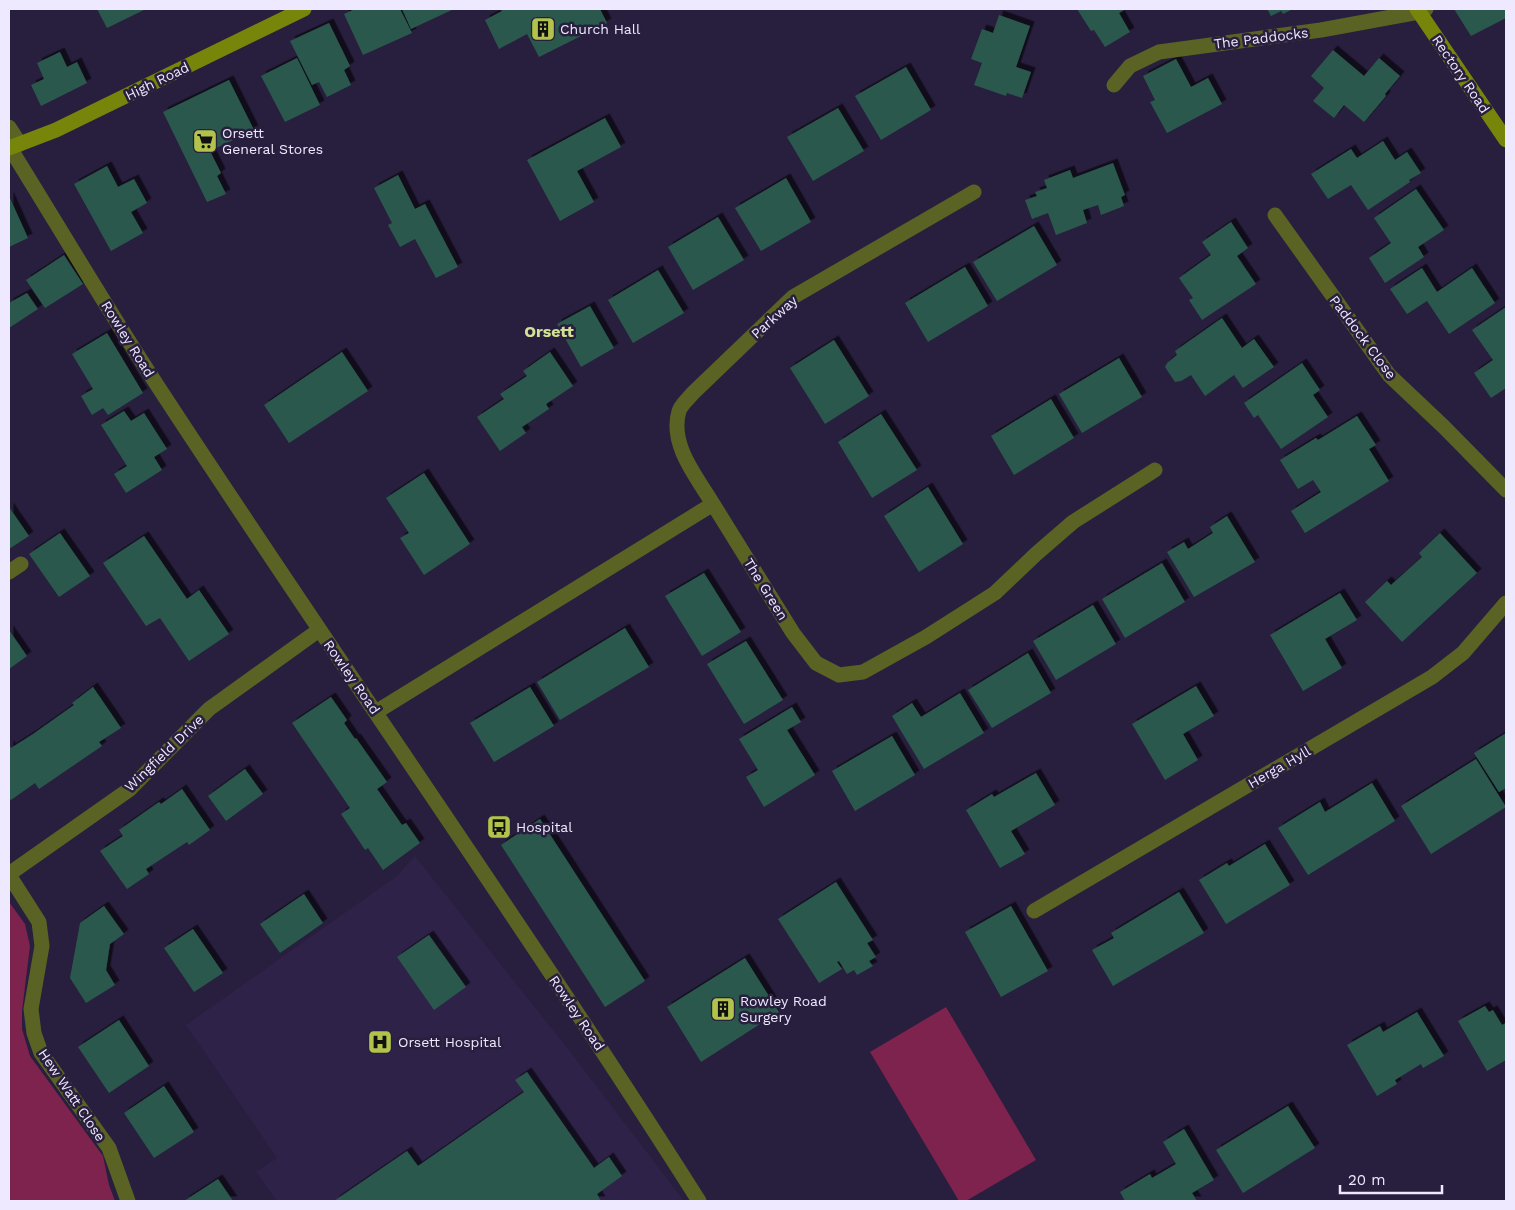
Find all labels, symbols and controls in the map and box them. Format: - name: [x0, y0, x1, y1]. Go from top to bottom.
- building icon: Church Hall: [530, 16, 556, 42]
- place label: Church Hall: [560, 21, 641, 37]
- street label: The Paddocks: [1213, 24, 1309, 52]
- street label: Rectory Road: [1429, 32, 1493, 116]
- street label: High Road: [122, 59, 192, 103]
- place label: Orsett General Stores: [222, 125, 323, 157]
- supermarket icon: Orsett General Stores: [192, 128, 218, 154]
- street label: Parkway: [748, 292, 801, 342]
- street label: Paddock Close: [1326, 292, 1400, 382]
- street label: Rowley Road: [98, 298, 158, 380]
- district label: Orsett: [524, 322, 574, 341]
- street label: The Green: [741, 555, 791, 623]
- street label: Rowley Road: [321, 637, 383, 717]
- street label: Wingfield Drive: [121, 711, 207, 795]
- street label: Herga Hyll: [1245, 742, 1314, 791]
- bus stop icon: Hospital: [486, 814, 512, 840]
- place label: Hospital: [516, 819, 573, 835]
- street label: Rowley Road: [546, 973, 608, 1053]
- place label: Rowley Road Surgery: [740, 993, 827, 1025]
- building icon: Rowley Road Surgery: [710, 996, 736, 1022]
- hospital icon: Orsett Hospital: [367, 1029, 393, 1055]
- place label: Orsett Hospital: [398, 1034, 502, 1050]
- street label: Hew Watt Close: [35, 1046, 109, 1144]
- scale bar: [1340, 1162, 1442, 1194]
- text: 20 m: [1348, 1171, 1386, 1189]

